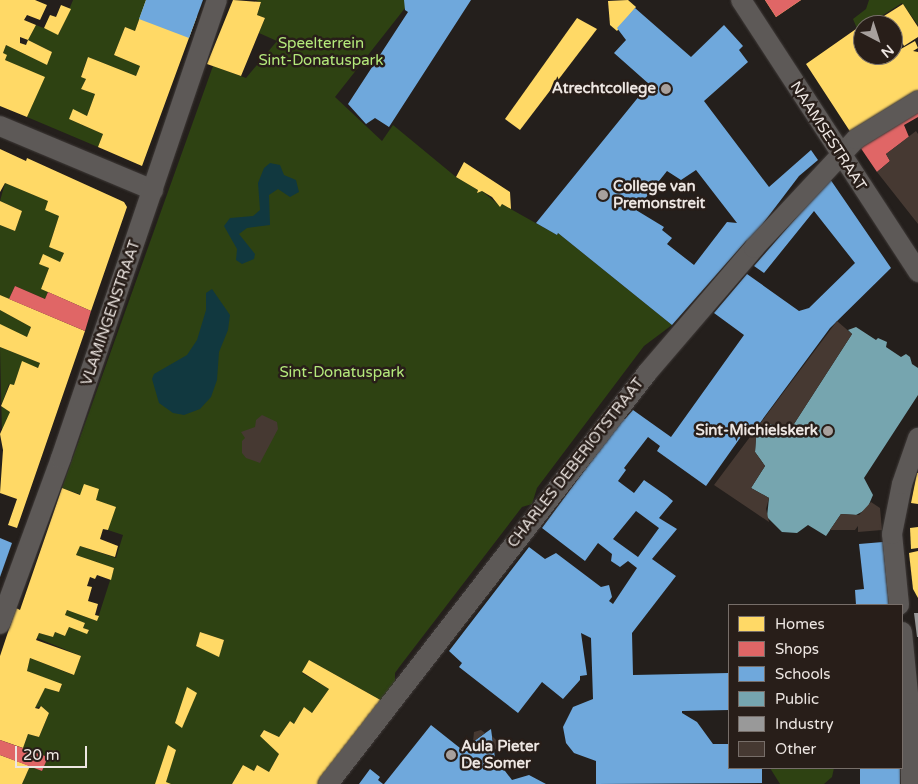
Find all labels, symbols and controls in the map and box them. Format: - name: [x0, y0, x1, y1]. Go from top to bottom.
- north arrow: [853, 15, 903, 65]
- park label: Speelterrein Sint-Donatuspark: [258, 34, 384, 69]
- text: N: [878, 41, 897, 61]
- street label: NAAMSESTRAAT: [786, 78, 870, 194]
- place label: Atrechtcollege: [552, 80, 656, 98]
- marker: Atrechtcollege: [660, 83, 672, 95]
- place label: College van Premonstreit: [613, 177, 705, 212]
- marker: College van Premonstreit: [597, 189, 609, 201]
- street label: VLAMINGENSTRAAT: [78, 238, 144, 388]
- park label: Sint-Donatuspark: [279, 364, 405, 382]
- street label: CHARLES DEBERIOTSTRAAT: [504, 375, 648, 551]
- place label: Sint-Michielskerk: [696, 422, 818, 440]
- marker: Sint-Michielskerk: [822, 425, 834, 437]
- legend: [728, 604, 903, 769]
- text: Homes: [775, 615, 825, 633]
- text: Shops: [775, 640, 819, 658]
- text: Schools: [775, 665, 831, 683]
- text: Public: [775, 690, 819, 708]
- text: Industry: [775, 715, 834, 733]
- scale bar: [18, 736, 90, 768]
- place label: Aula Pieter De Somer: [461, 737, 539, 772]
- text: Other: [775, 740, 816, 758]
- text: 20 m: [23, 746, 60, 764]
- marker: Aula Pieter De Somer: [445, 749, 457, 761]

